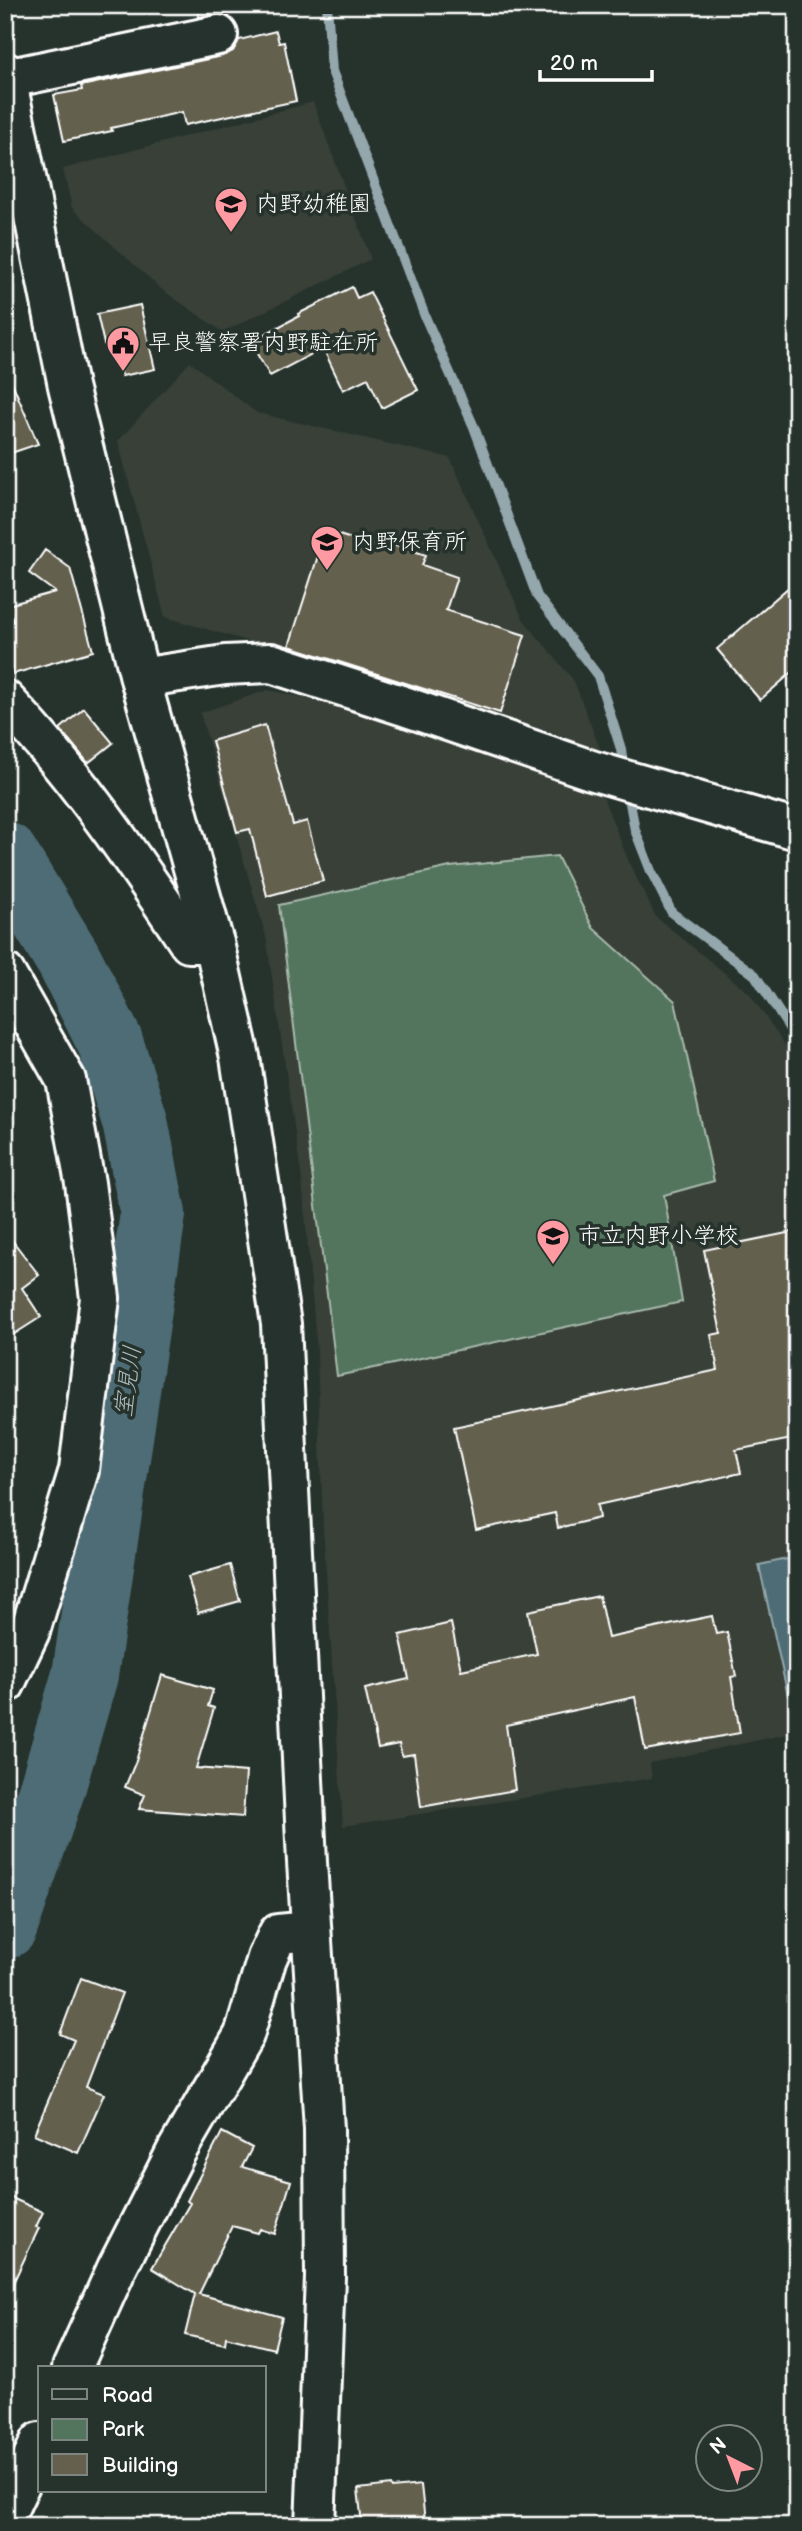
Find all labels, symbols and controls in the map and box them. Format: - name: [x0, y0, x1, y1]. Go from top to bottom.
- scale bar: [540, 38, 652, 82]
- text: 20 m: [550, 51, 598, 76]
- school or university icon: 内野幼稚園: [212, 185, 250, 234]
- place label: 内野幼稚園: [256, 190, 371, 218]
- public building icon: 早良警察署内野駐在所: [104, 324, 142, 373]
- place label: 早良警察署内野駐在所: [148, 329, 378, 357]
- school or university icon: 内野保育所: [308, 523, 346, 572]
- place label: 内野保育所: [352, 528, 467, 556]
- school or university icon: 市立内野小学校: [534, 1217, 572, 1266]
- place label: 市立内野小学校: [578, 1222, 739, 1250]
- water label: 室見川: [109, 1343, 147, 1419]
- legend: [38, 2366, 266, 2492]
- text: Road: [102, 2383, 153, 2408]
- text: Park: [102, 2417, 145, 2442]
- north arrow: [694, 2422, 764, 2492]
- text: N: [706, 2433, 732, 2460]
- text: Building: [102, 2453, 178, 2478]

